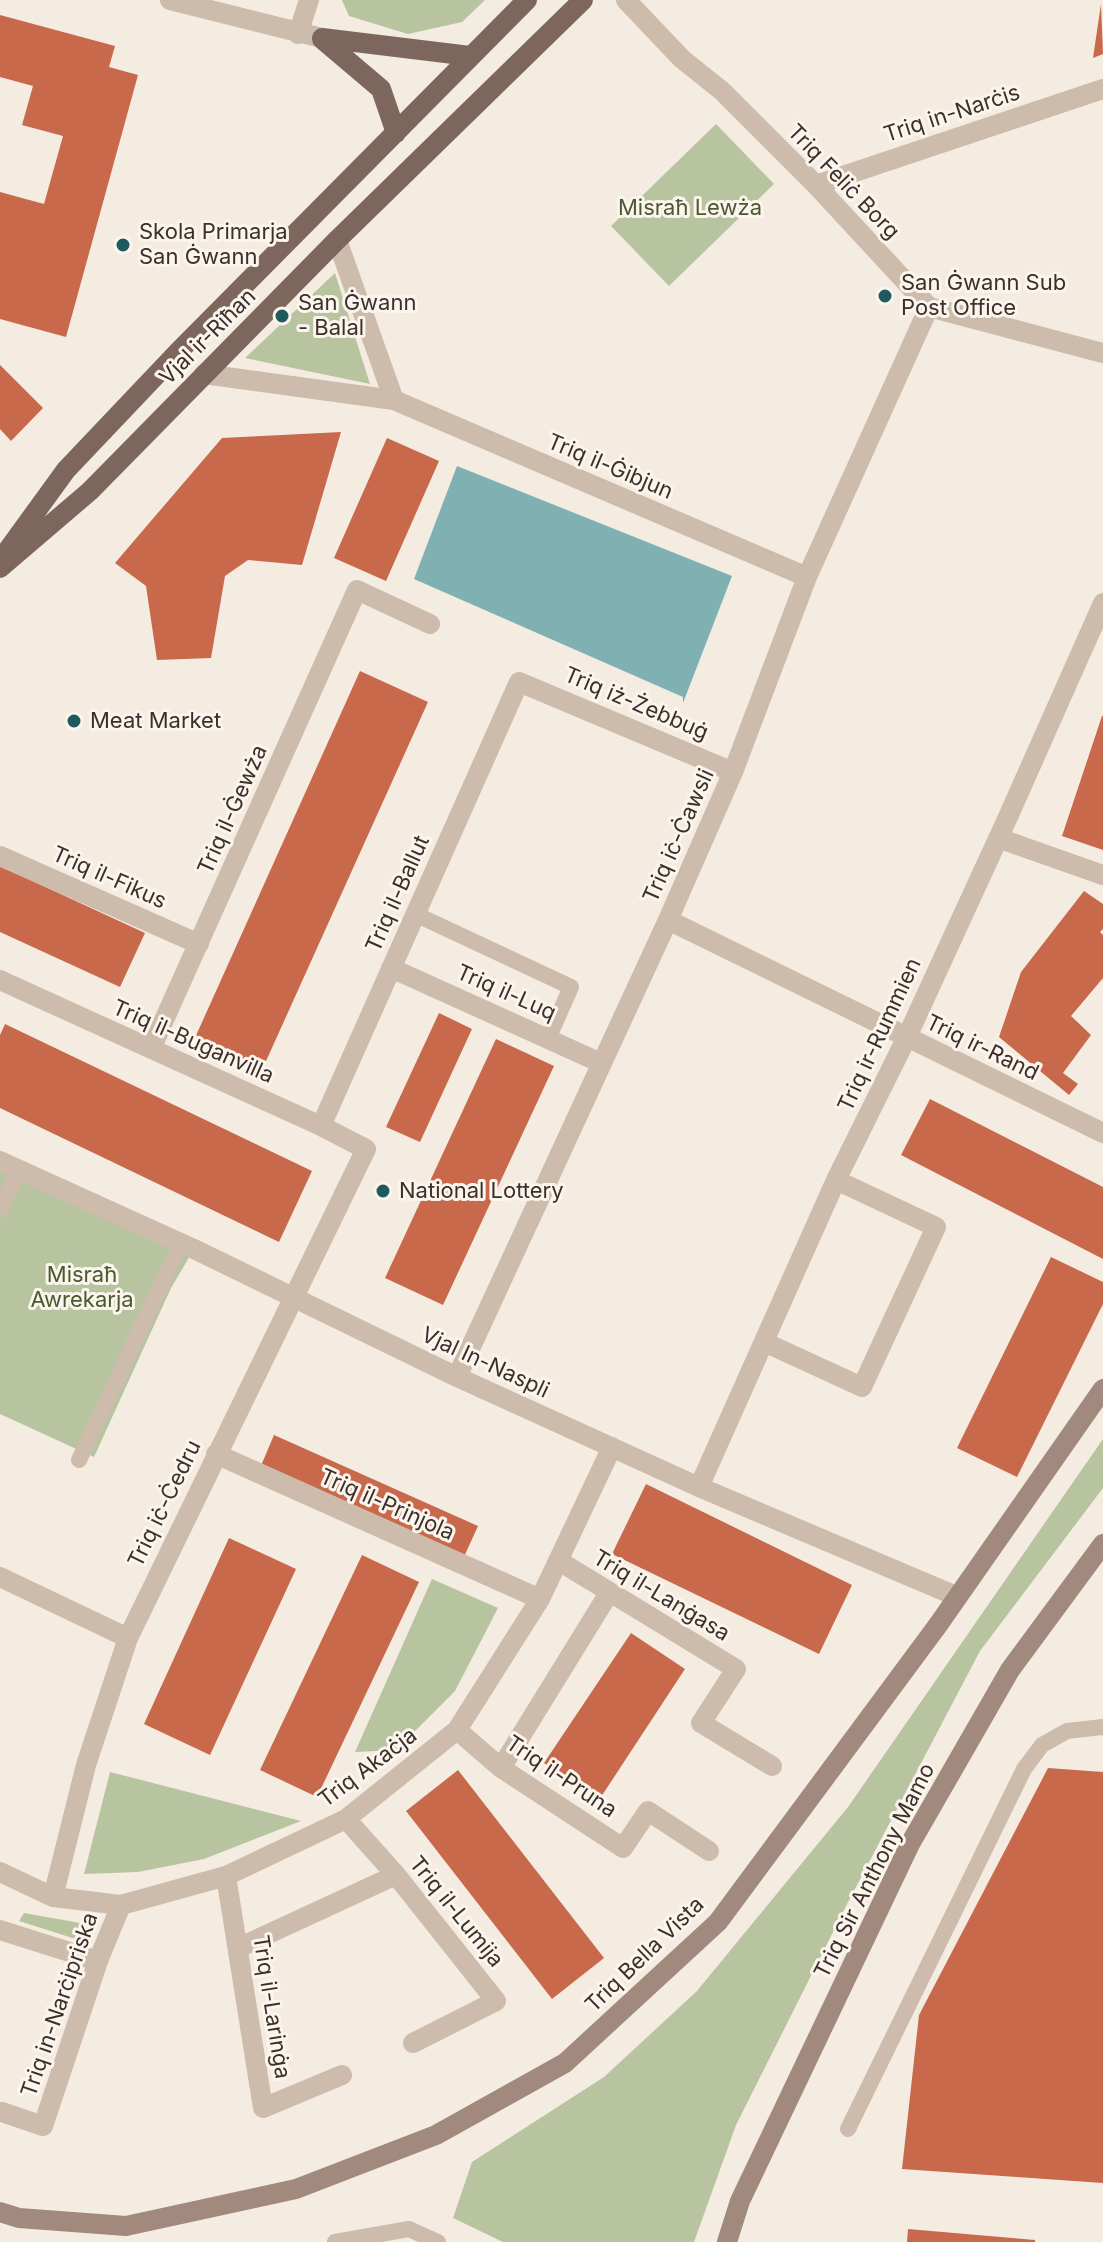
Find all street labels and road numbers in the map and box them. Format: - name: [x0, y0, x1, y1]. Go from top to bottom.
- street label: Triq in-Narċis: [881, 80, 1023, 148]
- street label: Triq Feliċ Borg: [781, 119, 905, 245]
- street label: Vjal ir-Riħan: [154, 283, 262, 391]
- street label: Triq il-Ġibjun: [543, 429, 677, 505]
- street label: Triq iż-Żebbuġ: [560, 662, 712, 746]
- street label: Triq il-Ġewża: [193, 741, 273, 879]
- street label: Triq iċ-Ċawsli: [638, 765, 720, 907]
- street label: Triq il-Ballut: [361, 832, 435, 956]
- street label: Triq il-Fikus: [48, 841, 170, 915]
- street label: Triq ir-Rummien: [833, 954, 927, 1116]
- street label: Triq il-Luq: [452, 959, 560, 1027]
- street label: Triq il-Buganvilla: [108, 995, 278, 1089]
- street label: Triq ir-Rand: [921, 1009, 1043, 1087]
- street label: Vjal In-Naspli: [417, 1322, 553, 1404]
- street label: Triq iċ-Ċedru: [123, 1436, 207, 1572]
- street label: Triq il-Prinjola: [316, 1464, 458, 1546]
- street label: Triq il-Lanġasa: [588, 1545, 734, 1647]
- street label: Triq Akaċja: [314, 1722, 422, 1814]
- street label: Triq il-Pruna: [501, 1730, 621, 1824]
- street label: Triq Sir Anthony Mamo: [809, 1759, 941, 1983]
- street label: Triq il-Lumija: [403, 1851, 509, 1973]
- street label: Triq Bella Vista: [580, 1892, 710, 2018]
- street label: Triq in-Narċipriska: [16, 1909, 104, 2101]
- street label: Triq il-Larinġa: [247, 1933, 295, 2081]

